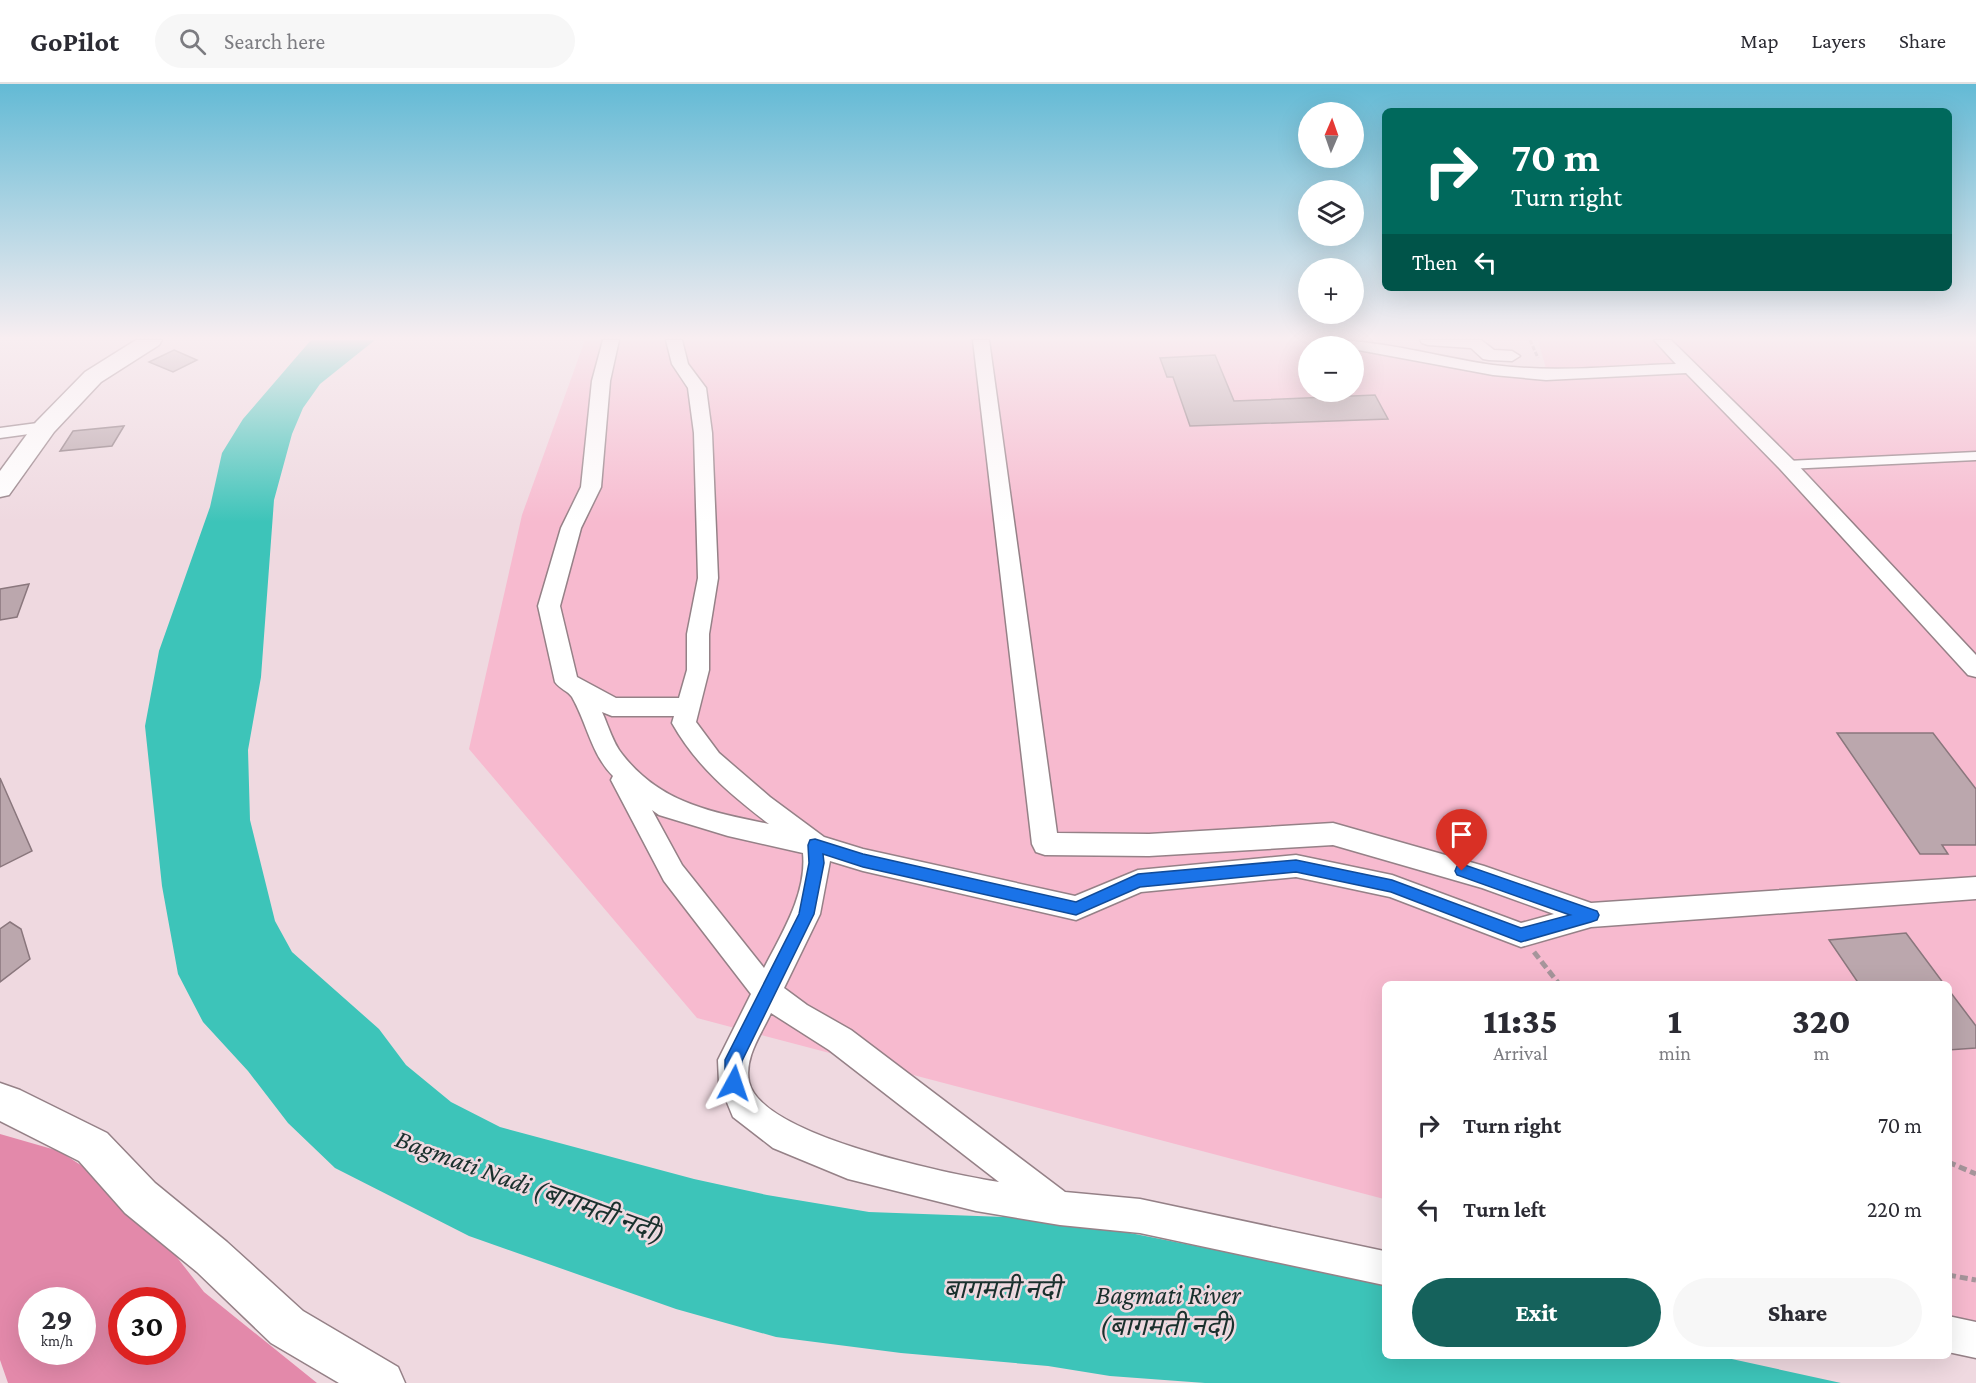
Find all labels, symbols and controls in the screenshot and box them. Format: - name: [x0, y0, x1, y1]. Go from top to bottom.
- search box: [155, 14, 575, 68]
- icon: search: [176, 25, 209, 58]
- text: GoPilot: [30, 26, 119, 57]
- text: Search here: [224, 29, 325, 54]
- text: Map: [1740, 29, 1779, 53]
- text: Layers: [1812, 29, 1866, 53]
- text: Share: [1899, 29, 1946, 53]
- north arrow: [1298, 102, 1364, 168]
- map controls: [1298, 102, 1364, 402]
- icon: right: [1412, 132, 1490, 210]
- text: 70 m: [1511, 133, 1600, 180]
- button: layers: [1298, 180, 1364, 246]
- text: Turn right: [1511, 182, 1622, 212]
- icon: left: [1469, 246, 1502, 279]
- text: Then: [1412, 250, 1457, 275]
- button: +: [1298, 258, 1364, 324]
- button: −: [1298, 336, 1364, 402]
- pin: [1436, 809, 1487, 871]
- icon: arrive: [1445, 818, 1478, 851]
- text: 11:35: [1483, 1001, 1558, 1041]
- text: 1: [1668, 1001, 1682, 1041]
- text: 320: [1792, 1001, 1851, 1041]
- text: Arrival: [1493, 1042, 1548, 1064]
- text: min: [1659, 1042, 1691, 1064]
- text: m: [1813, 1042, 1829, 1064]
- position arrow: [702, 1051, 766, 1115]
- icon: right: [1412, 1109, 1445, 1142]
- text: Turn right: [1463, 1113, 1561, 1138]
- text: 70 m: [1878, 1113, 1922, 1138]
- water label: Bagmati Nadi (बागमती नदी): [391, 1122, 669, 1250]
- icon: left: [1412, 1193, 1445, 1226]
- text: Turn left: [1463, 1197, 1546, 1222]
- text: 220 m: [1867, 1197, 1922, 1222]
- water label: बागमती नदी: [943, 1273, 1066, 1304]
- button: Exit: [1412, 1278, 1661, 1347]
- button: Share: [1673, 1278, 1922, 1347]
- water label: Bagmati River (बागमती नदी): [1095, 1280, 1242, 1342]
- speed limit sign: 30: [108, 1287, 186, 1365]
- text: 29: [41, 1302, 73, 1335]
- text: km/h: [41, 1333, 73, 1349]

